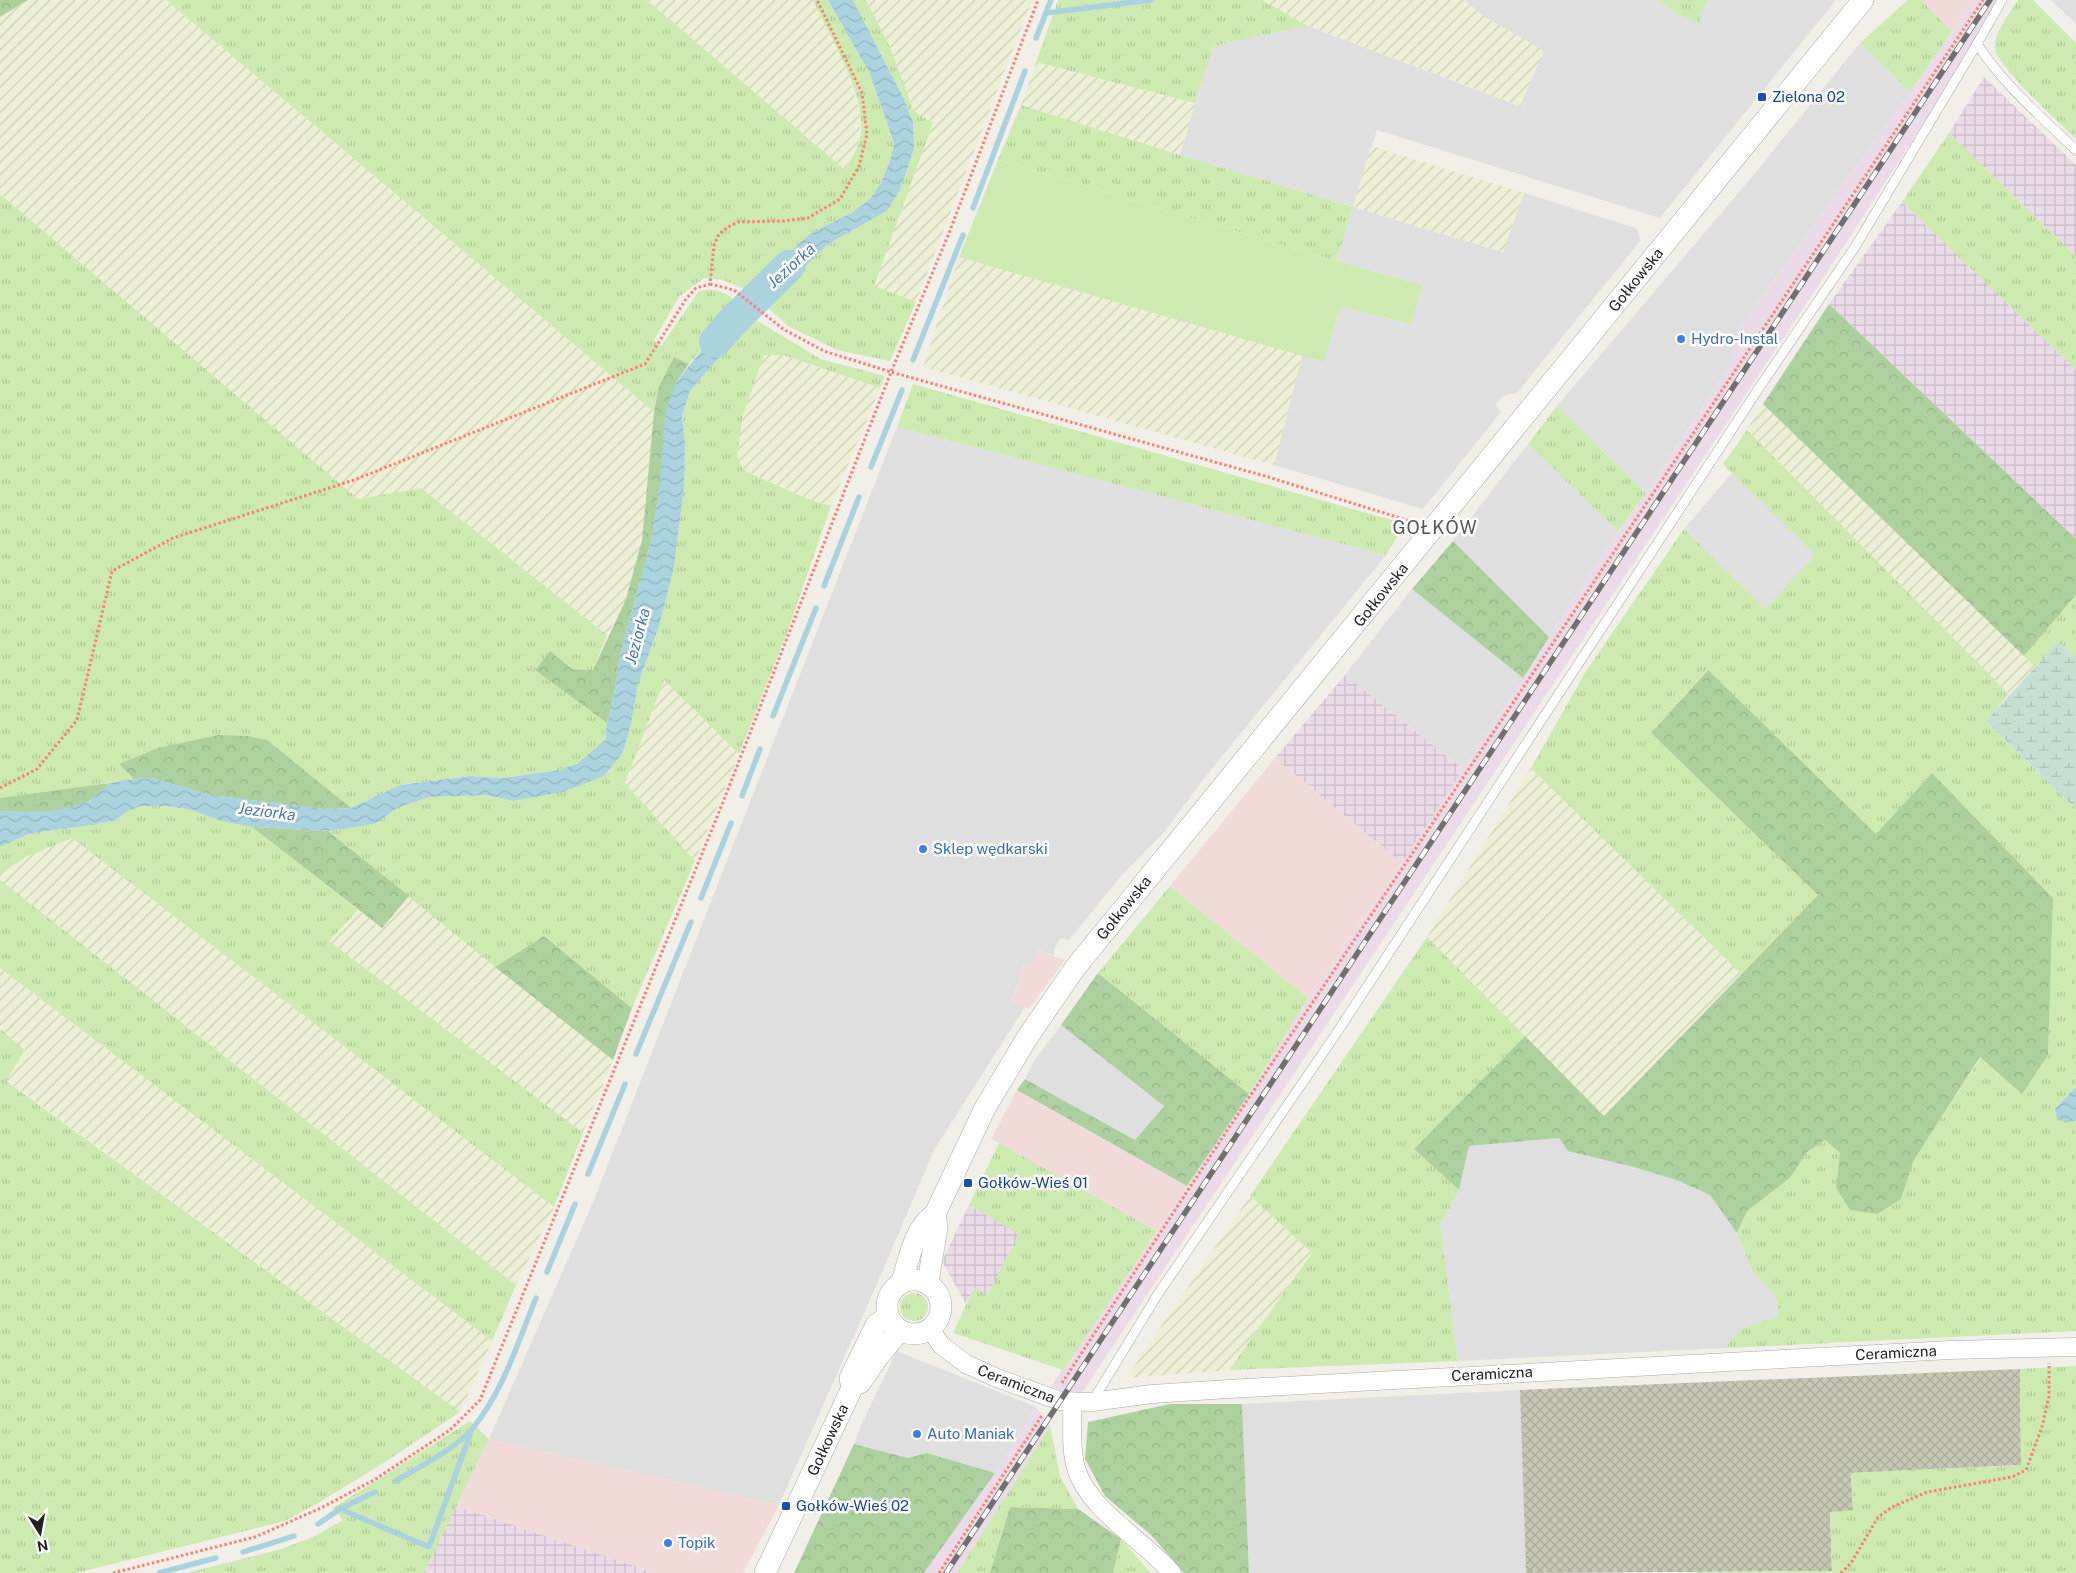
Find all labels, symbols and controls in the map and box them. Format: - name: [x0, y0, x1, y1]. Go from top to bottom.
- place label: Zielona 02: [1772, 88, 1845, 105]
- marker: Zielona 02: [1756, 91, 1768, 103]
- water label: Jeziorka: [764, 239, 819, 292]
- street label: Gołkowska: [1605, 244, 1666, 315]
- place label: Hydro-Instal: [1691, 330, 1778, 347]
- marker: Hydro-Instal: [1675, 333, 1687, 345]
- district label: GOŁKÓW: [1392, 516, 1478, 538]
- street label: Gołkowska: [1350, 559, 1411, 630]
- water label: Jeziorka: [621, 606, 654, 666]
- water label: Jeziorka: [237, 799, 297, 824]
- place label: Sklep wędkarski: [933, 840, 1048, 857]
- marker: Sklep wędkarski: [917, 843, 929, 855]
- street label: Gołkowska: [1093, 872, 1154, 943]
- place label: Gołków-Wieś 01: [978, 1174, 1088, 1191]
- marker: Gołków-Wieś 01: [962, 1177, 974, 1189]
- street label: Ceramiczna: [1855, 1342, 1937, 1363]
- street label: Ceramiczna: [975, 1361, 1057, 1406]
- street label: Ceramiczna: [1451, 1363, 1533, 1384]
- street label: Gołkowska: [804, 1401, 851, 1478]
- place label: Auto Maniak: [927, 1425, 1015, 1442]
- marker: Auto Maniak: [911, 1428, 923, 1440]
- place label: Gołków-Wieś 02: [796, 1497, 909, 1514]
- marker: Gołków-Wieś 02: [780, 1500, 792, 1512]
- north arrow: [15, 1508, 65, 1558]
- place label: Topik: [678, 1534, 716, 1551]
- text: N: [36, 1537, 49, 1555]
- marker: Topik: [662, 1537, 674, 1549]

